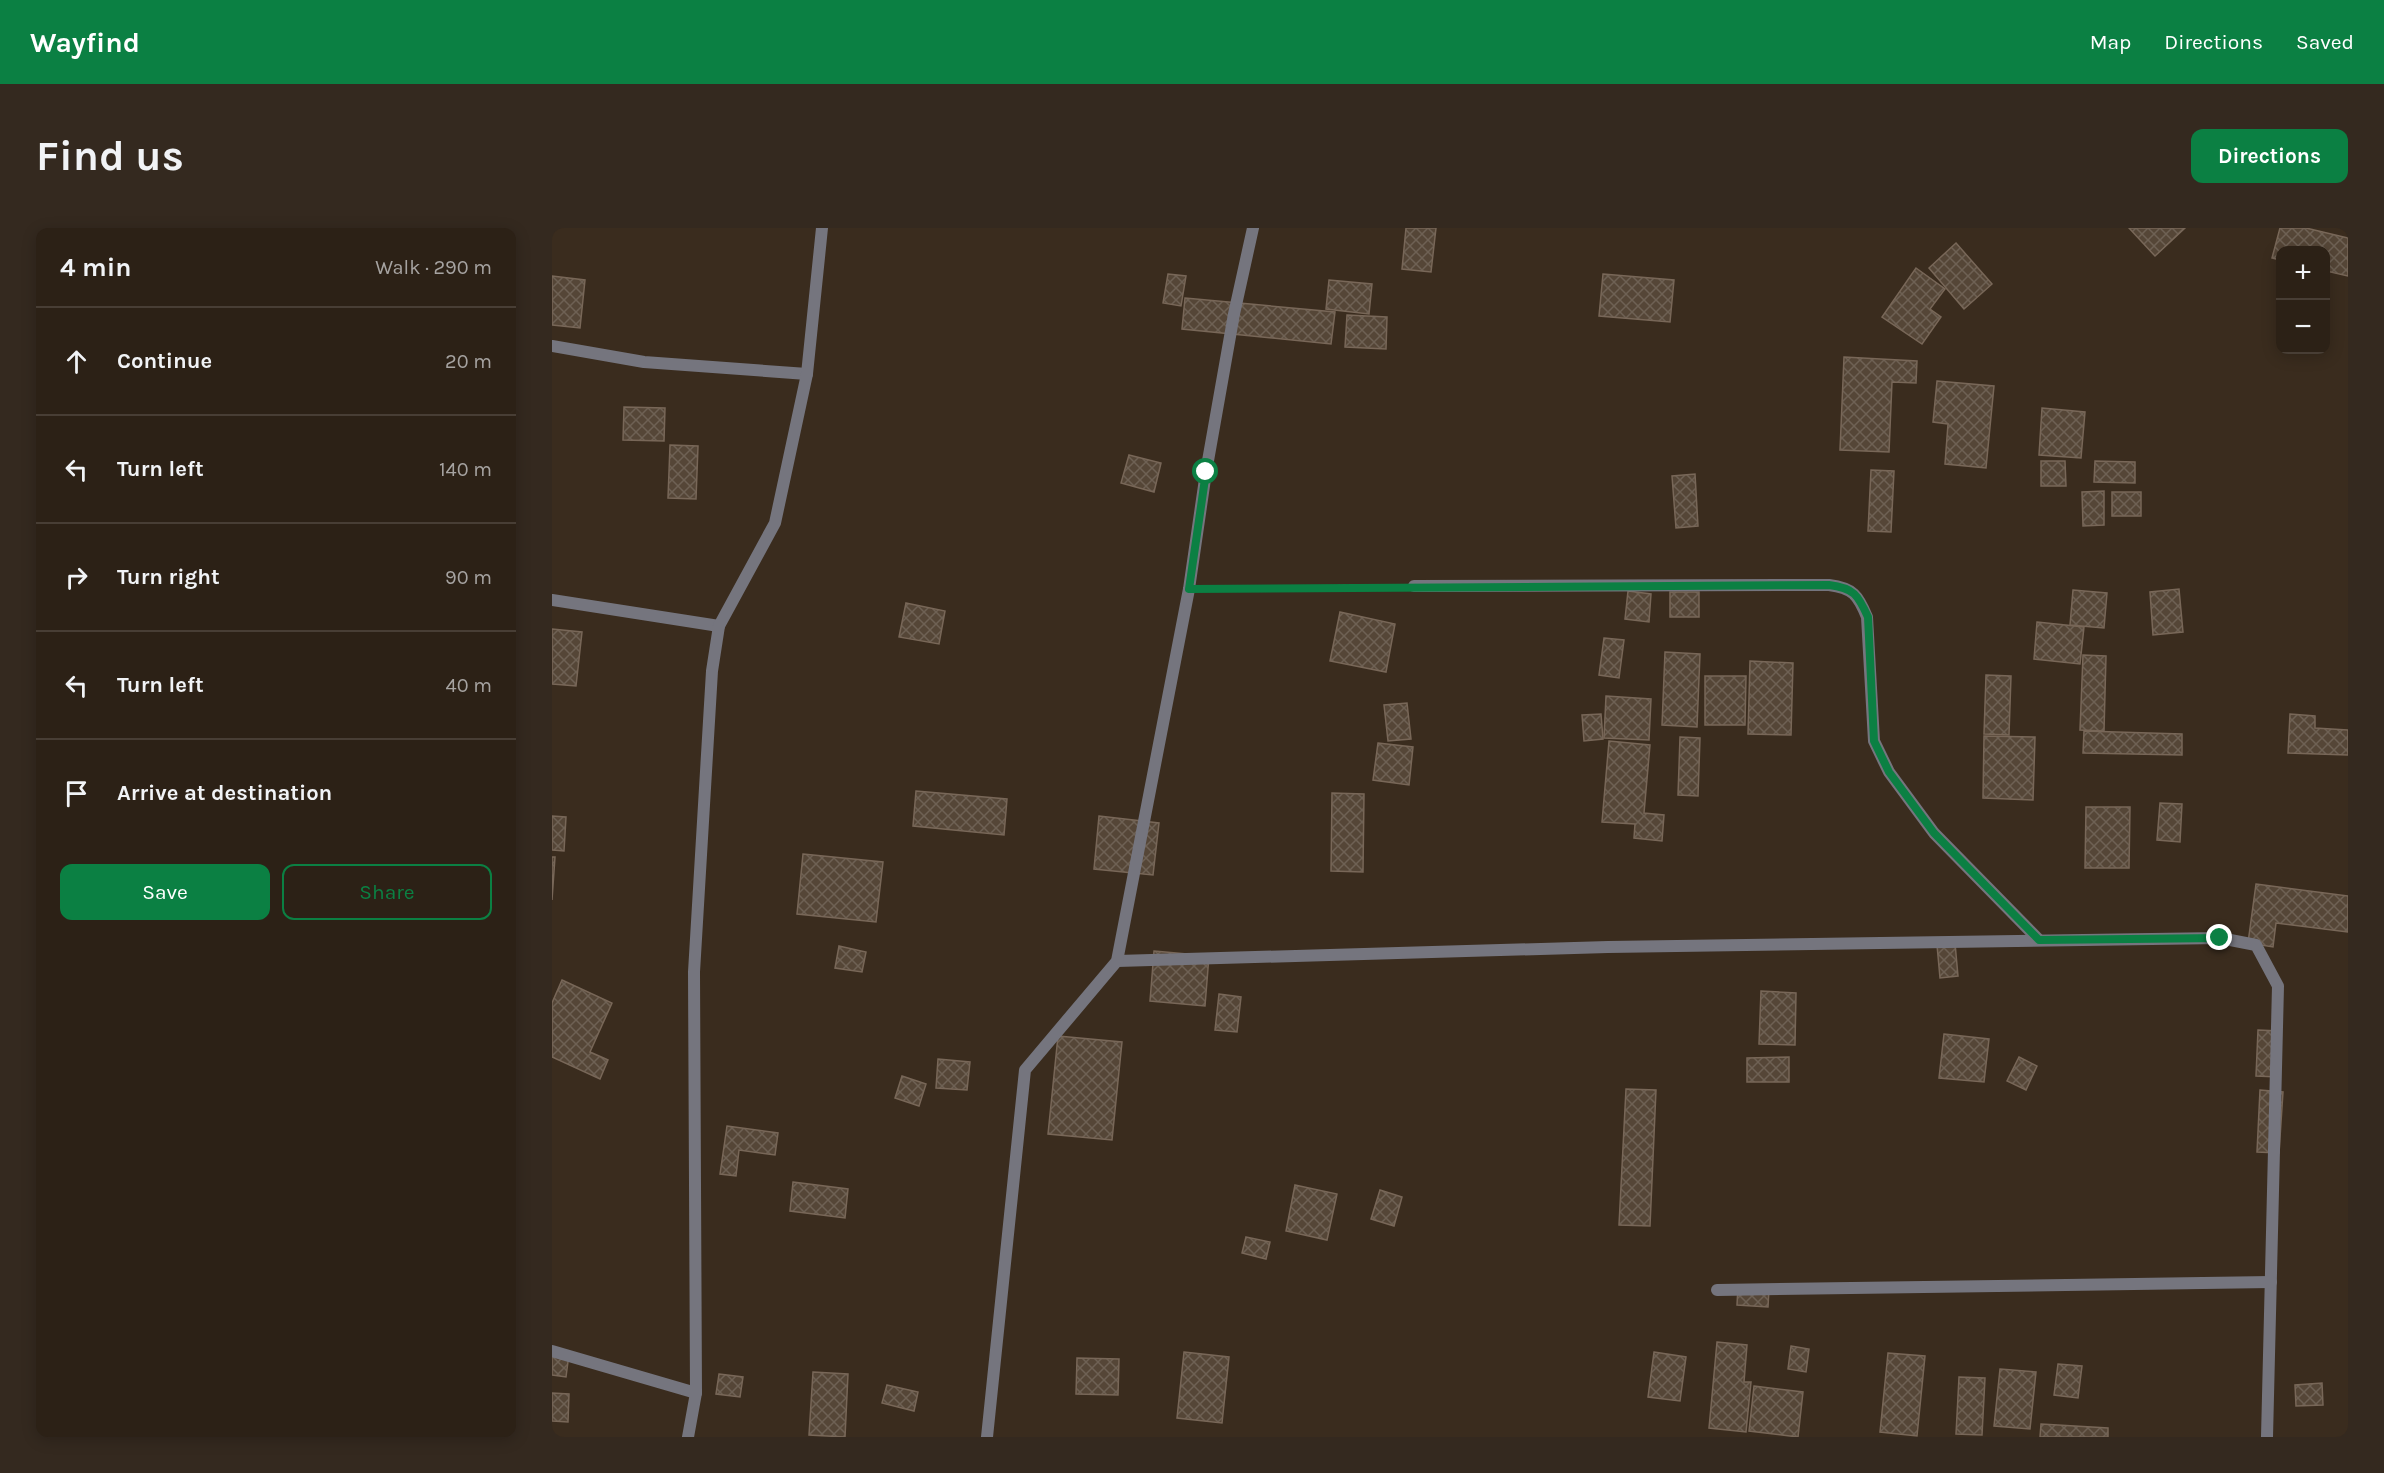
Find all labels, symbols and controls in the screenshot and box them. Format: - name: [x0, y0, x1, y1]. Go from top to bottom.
- text: Wayfind: [30, 26, 140, 59]
- text: Map: [2090, 30, 2131, 54]
- text: Directions: [2164, 30, 2263, 54]
- text: Saved: [2296, 30, 2354, 54]
- button: Directions: [2191, 129, 2348, 183]
- text: Find us: [36, 131, 184, 181]
- map controls: [2276, 246, 2330, 354]
- button: +: [2276, 246, 2330, 300]
- text: 4 min: [60, 252, 131, 283]
- text: Walk · 290 m: [375, 256, 492, 279]
- button: −: [2276, 300, 2330, 354]
- icon: ahead: [60, 345, 93, 378]
- text: Continue: [117, 348, 212, 374]
- text: 20 m: [445, 350, 492, 373]
- icon: left: [60, 453, 93, 486]
- text: Turn left: [117, 456, 204, 482]
- text: 140 m: [439, 458, 492, 481]
- route start: [1192, 458, 1218, 484]
- icon: right: [60, 561, 93, 594]
- text: Turn right: [117, 564, 220, 590]
- text: 90 m: [445, 566, 492, 589]
- icon: left: [60, 669, 93, 702]
- text: Turn left: [117, 672, 204, 698]
- text: 40 m: [446, 674, 492, 697]
- icon: arrive: [60, 777, 93, 810]
- text: Arrive at destination: [117, 780, 332, 806]
- button: Save: [60, 864, 270, 920]
- button: Share: [282, 864, 492, 920]
- route end: [2206, 924, 2232, 950]

